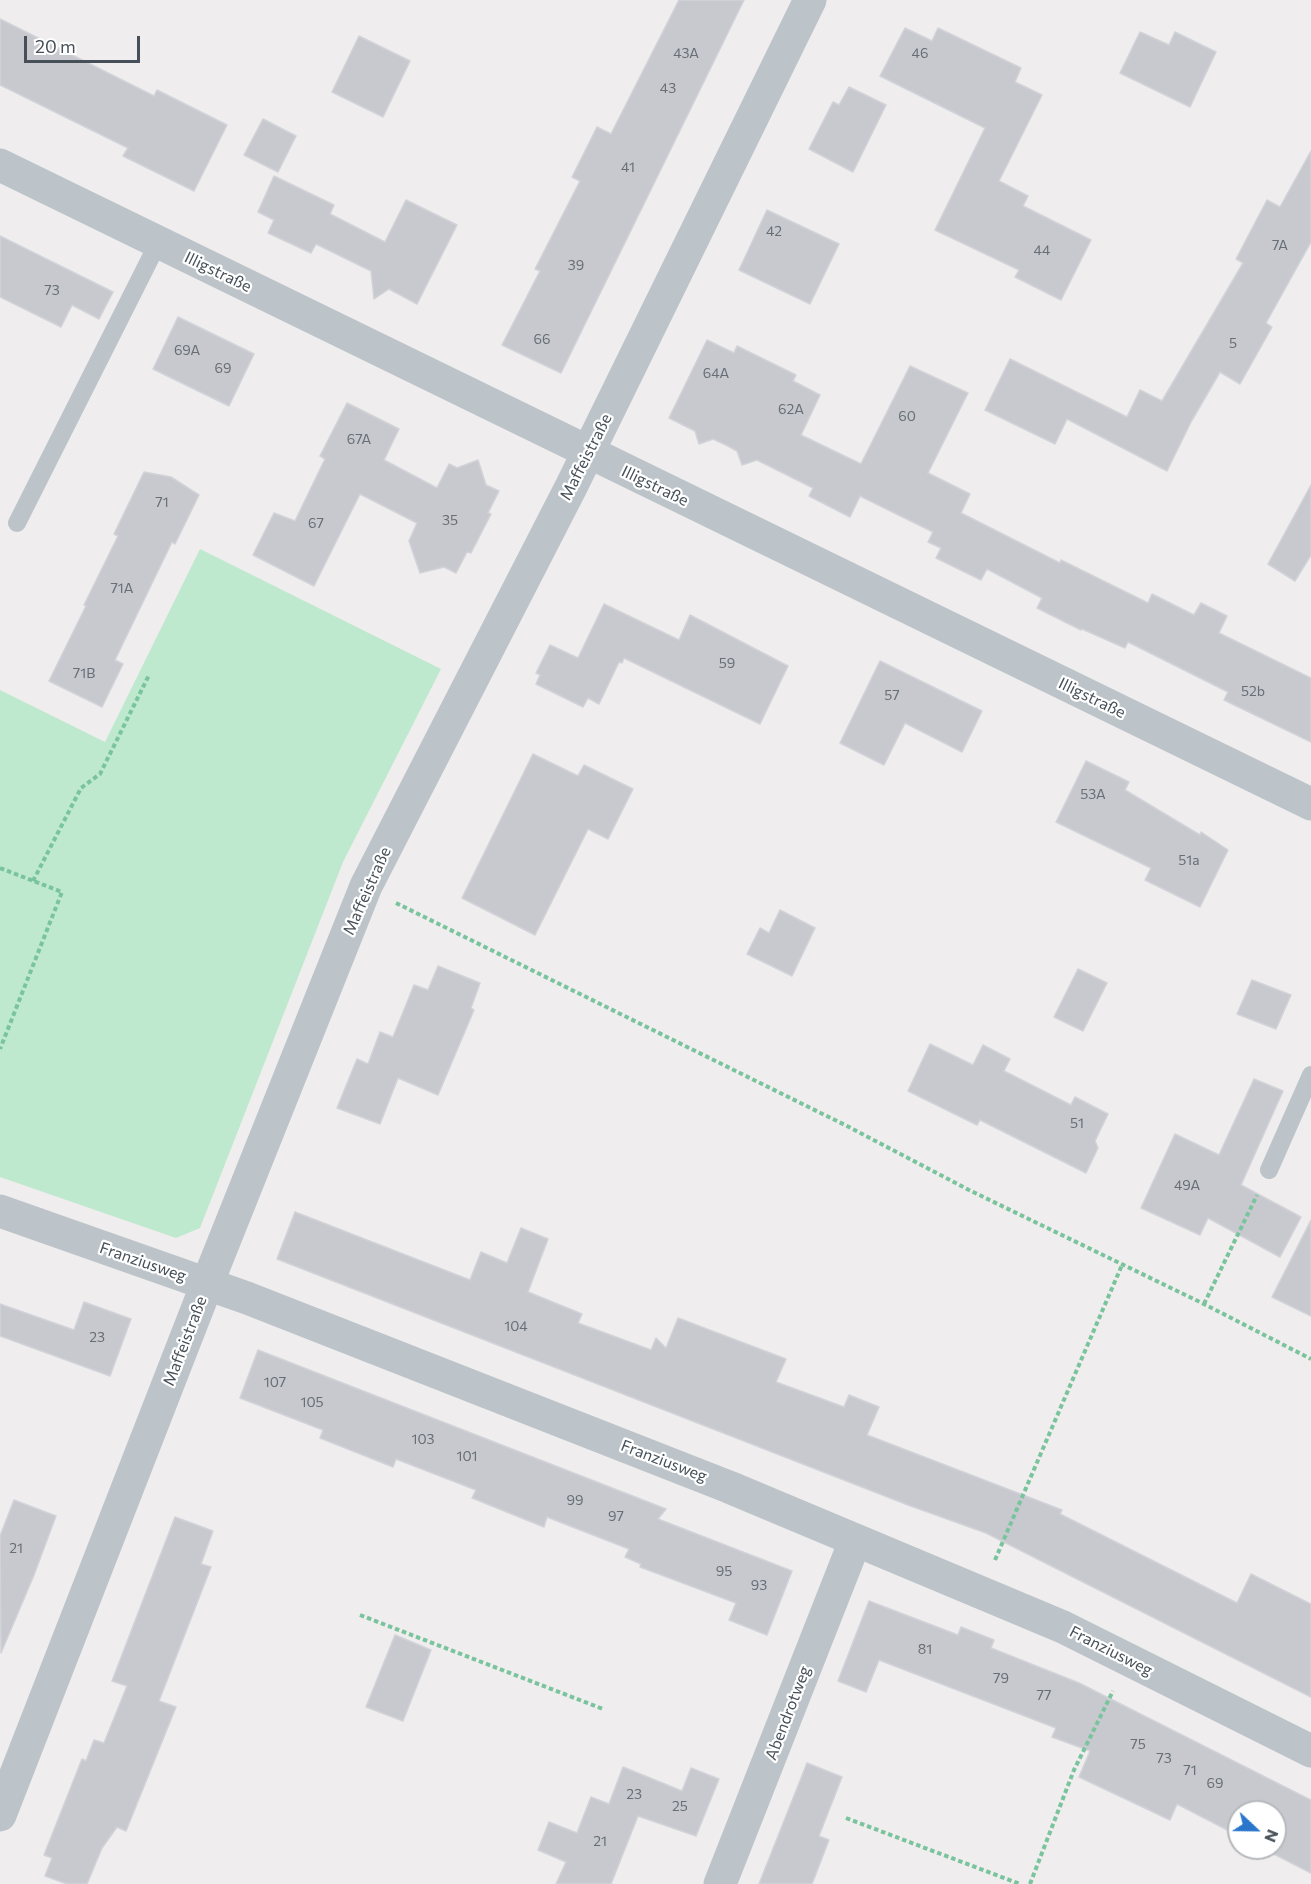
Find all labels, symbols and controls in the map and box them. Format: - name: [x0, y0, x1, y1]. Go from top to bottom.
- scale bar: [27, 24, 142, 62]
- text: 20 m: [35, 35, 76, 57]
- house number: 43A: [673, 45, 699, 61]
- house number: 46: [912, 45, 928, 61]
- house number: 43: [660, 80, 676, 96]
- house number: 41: [621, 159, 635, 175]
- house number: 42: [766, 223, 782, 239]
- house number: 7A: [1272, 237, 1288, 253]
- house number: 44: [1034, 242, 1050, 258]
- street label: Illigstraße: [181, 248, 255, 296]
- house number: 39: [568, 257, 584, 273]
- house number: 73: [44, 282, 60, 298]
- house number: 66: [534, 331, 550, 347]
- house number: 5: [1229, 335, 1237, 351]
- house number: 69A: [174, 342, 200, 358]
- house number: 69: [215, 360, 231, 376]
- house number: 64A: [703, 365, 729, 381]
- house number: 62A: [778, 401, 804, 417]
- house number: 60: [898, 408, 916, 424]
- street label: Maffeistraße: [556, 411, 616, 503]
- house number: 67A: [347, 431, 371, 447]
- street label: Illigstraße: [618, 462, 692, 510]
- house number: 71: [155, 494, 169, 510]
- house number: 35: [442, 512, 458, 528]
- house number: 67: [308, 515, 324, 531]
- house number: 71A: [110, 580, 134, 596]
- house number: 59: [719, 655, 735, 671]
- house number: 71B: [73, 665, 95, 681]
- street label: Illigstraße: [1055, 674, 1129, 722]
- house number: 52b: [1241, 683, 1265, 699]
- house number: 57: [884, 687, 900, 703]
- house number: 53A: [1080, 786, 1106, 802]
- street label: Maffeistraße: [339, 844, 395, 938]
- house number: 51a: [1178, 852, 1200, 868]
- house number: 51: [1070, 1115, 1084, 1131]
- house number: 49A: [1174, 1177, 1200, 1193]
- street label: Franziusweg: [97, 1238, 189, 1286]
- street label: Maffeistraße: [159, 1293, 211, 1389]
- house number: 104: [504, 1318, 528, 1334]
- house number: 23: [89, 1329, 105, 1345]
- house number: 107: [264, 1374, 286, 1390]
- house number: 105: [300, 1394, 324, 1410]
- house number: 103: [411, 1431, 435, 1447]
- street label: Franziusweg: [618, 1436, 710, 1486]
- house number: 101: [456, 1448, 478, 1464]
- house number: 99: [567, 1492, 583, 1508]
- house number: 97: [608, 1508, 624, 1524]
- house number: 21: [9, 1540, 23, 1556]
- house number: 95: [716, 1563, 732, 1579]
- house number: 93: [751, 1577, 767, 1593]
- street label: Franziusweg: [1066, 1622, 1156, 1680]
- house number: 81: [918, 1641, 932, 1657]
- street label: Abendrotweg: [761, 1663, 815, 1763]
- house number: 79: [993, 1670, 1009, 1686]
- house number: 77: [1037, 1687, 1051, 1703]
- house number: 75: [1130, 1736, 1146, 1752]
- house number: 73: [1156, 1750, 1172, 1766]
- house number: 71: [1183, 1762, 1197, 1778]
- house number: 69: [1207, 1775, 1223, 1791]
- house number: 23: [626, 1786, 642, 1802]
- house number: 25: [672, 1798, 688, 1814]
- north arrow: [1227, 1800, 1287, 1860]
- text: N: [1261, 1827, 1283, 1845]
- house number: 21: [593, 1833, 607, 1849]

